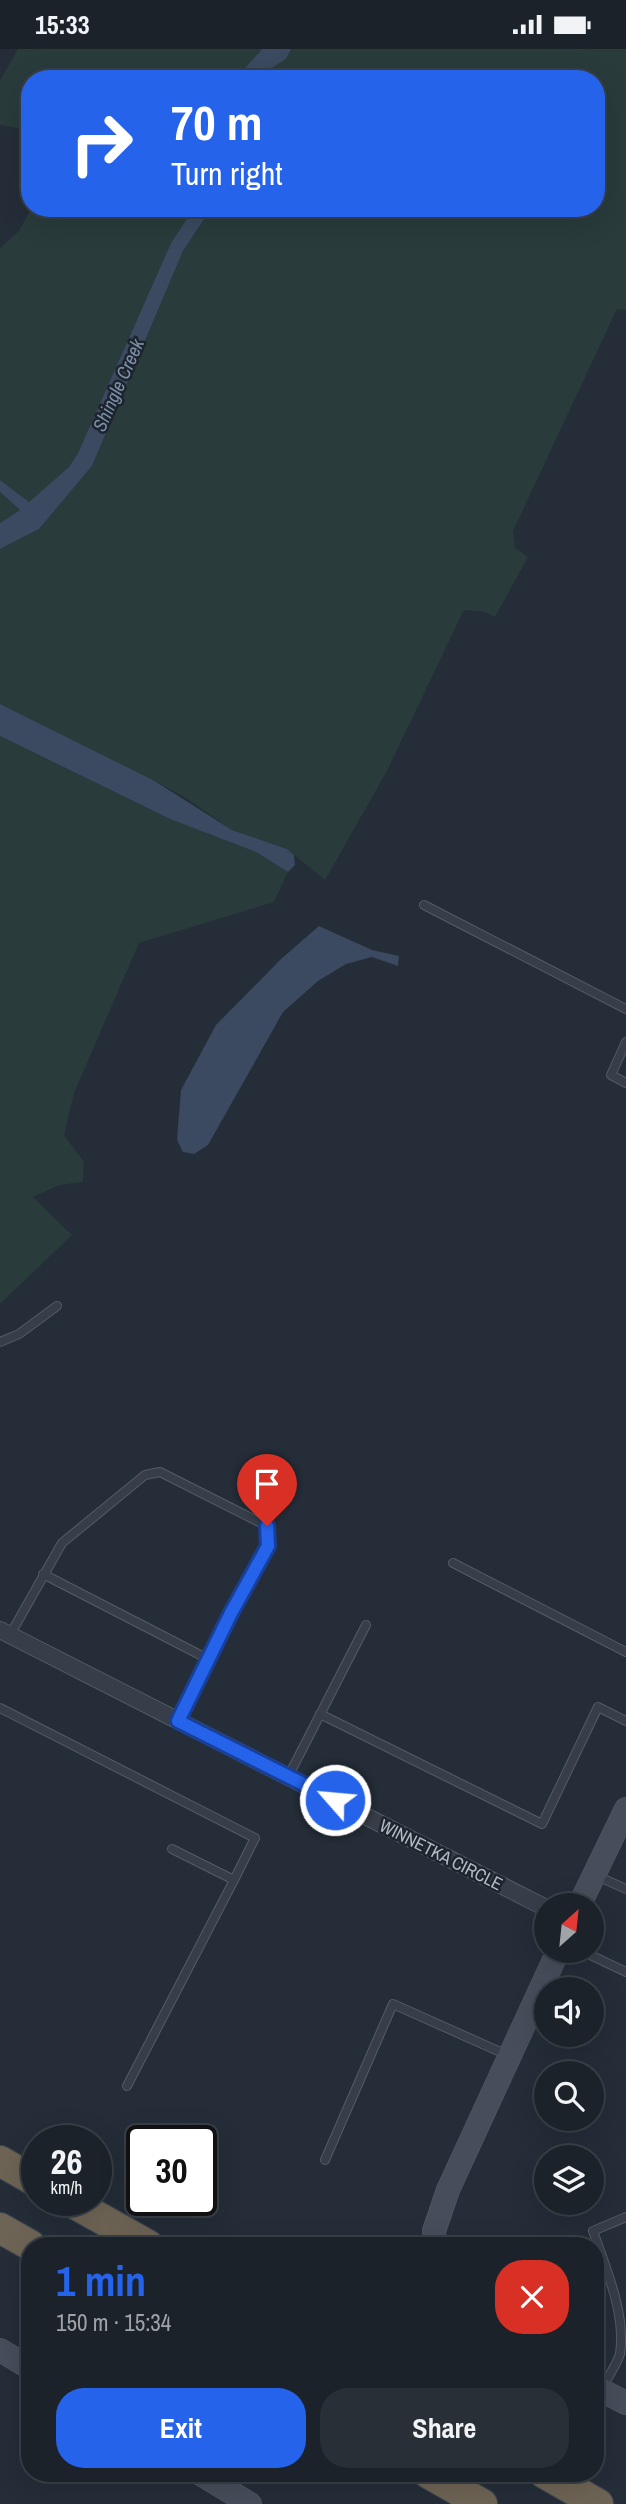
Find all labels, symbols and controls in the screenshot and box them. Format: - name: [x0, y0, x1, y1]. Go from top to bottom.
- text: 15:33: [35, 7, 90, 42]
- text: 70 m: [171, 89, 263, 155]
- icon: right: [56, 98, 147, 189]
- text: Turn right: [171, 152, 283, 195]
- water label: Shingle Creek: [86, 334, 150, 435]
- pin: [237, 1454, 297, 1526]
- icon: arrive: [248, 1465, 286, 1503]
- position arrow: [298, 1763, 372, 1837]
- street label: WINNETKA CIRCLE: [375, 1813, 507, 1896]
- north arrow: [534, 1893, 604, 1963]
- map controls: [534, 1893, 604, 2215]
- button: sound: [534, 1977, 604, 2047]
- button: search: [534, 2061, 604, 2131]
- speed limit sign: 30: [126, 2125, 217, 2216]
- text: 26: [51, 2138, 82, 2185]
- button: layers: [534, 2145, 604, 2215]
- text: km/h: [51, 2175, 83, 2200]
- text: 1 min: [56, 2253, 146, 2309]
- button: close: [495, 2260, 569, 2334]
- text: 150 m · 15:34: [56, 2307, 171, 2338]
- button: Exit: [56, 2388, 306, 2468]
- button: Share: [320, 2388, 569, 2468]

